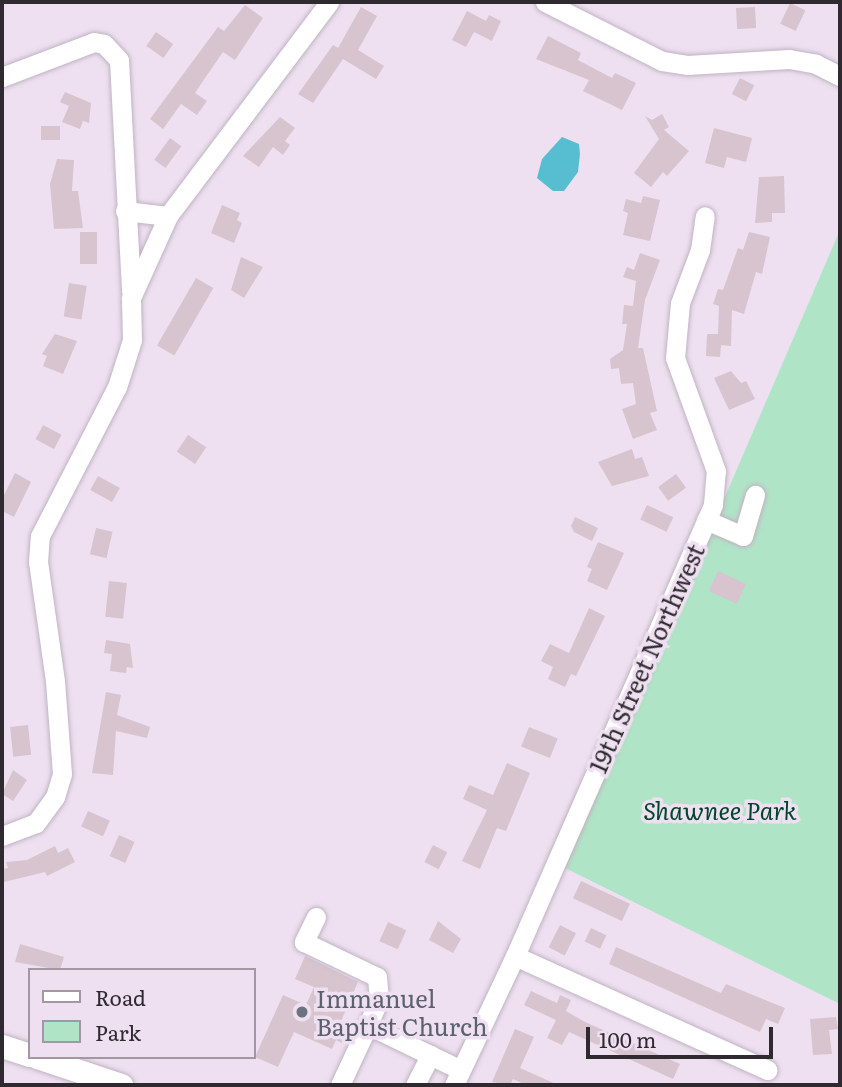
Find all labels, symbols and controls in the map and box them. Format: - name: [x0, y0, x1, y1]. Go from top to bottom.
- street label: 19th Street Northwest: [582, 539, 710, 777]
- park label: Shawnee Park: [643, 796, 797, 824]
- legend: [28, 968, 256, 1059]
- text: Road: [95, 981, 146, 1012]
- place label: Immanuel Baptist Church: [316, 984, 488, 1040]
- marker: Immanuel Baptist Church: [294, 1004, 310, 1020]
- scale bar: [590, 1014, 777, 1058]
- text: Park: [95, 1016, 141, 1047]
- text: 100 m: [599, 1023, 656, 1054]

